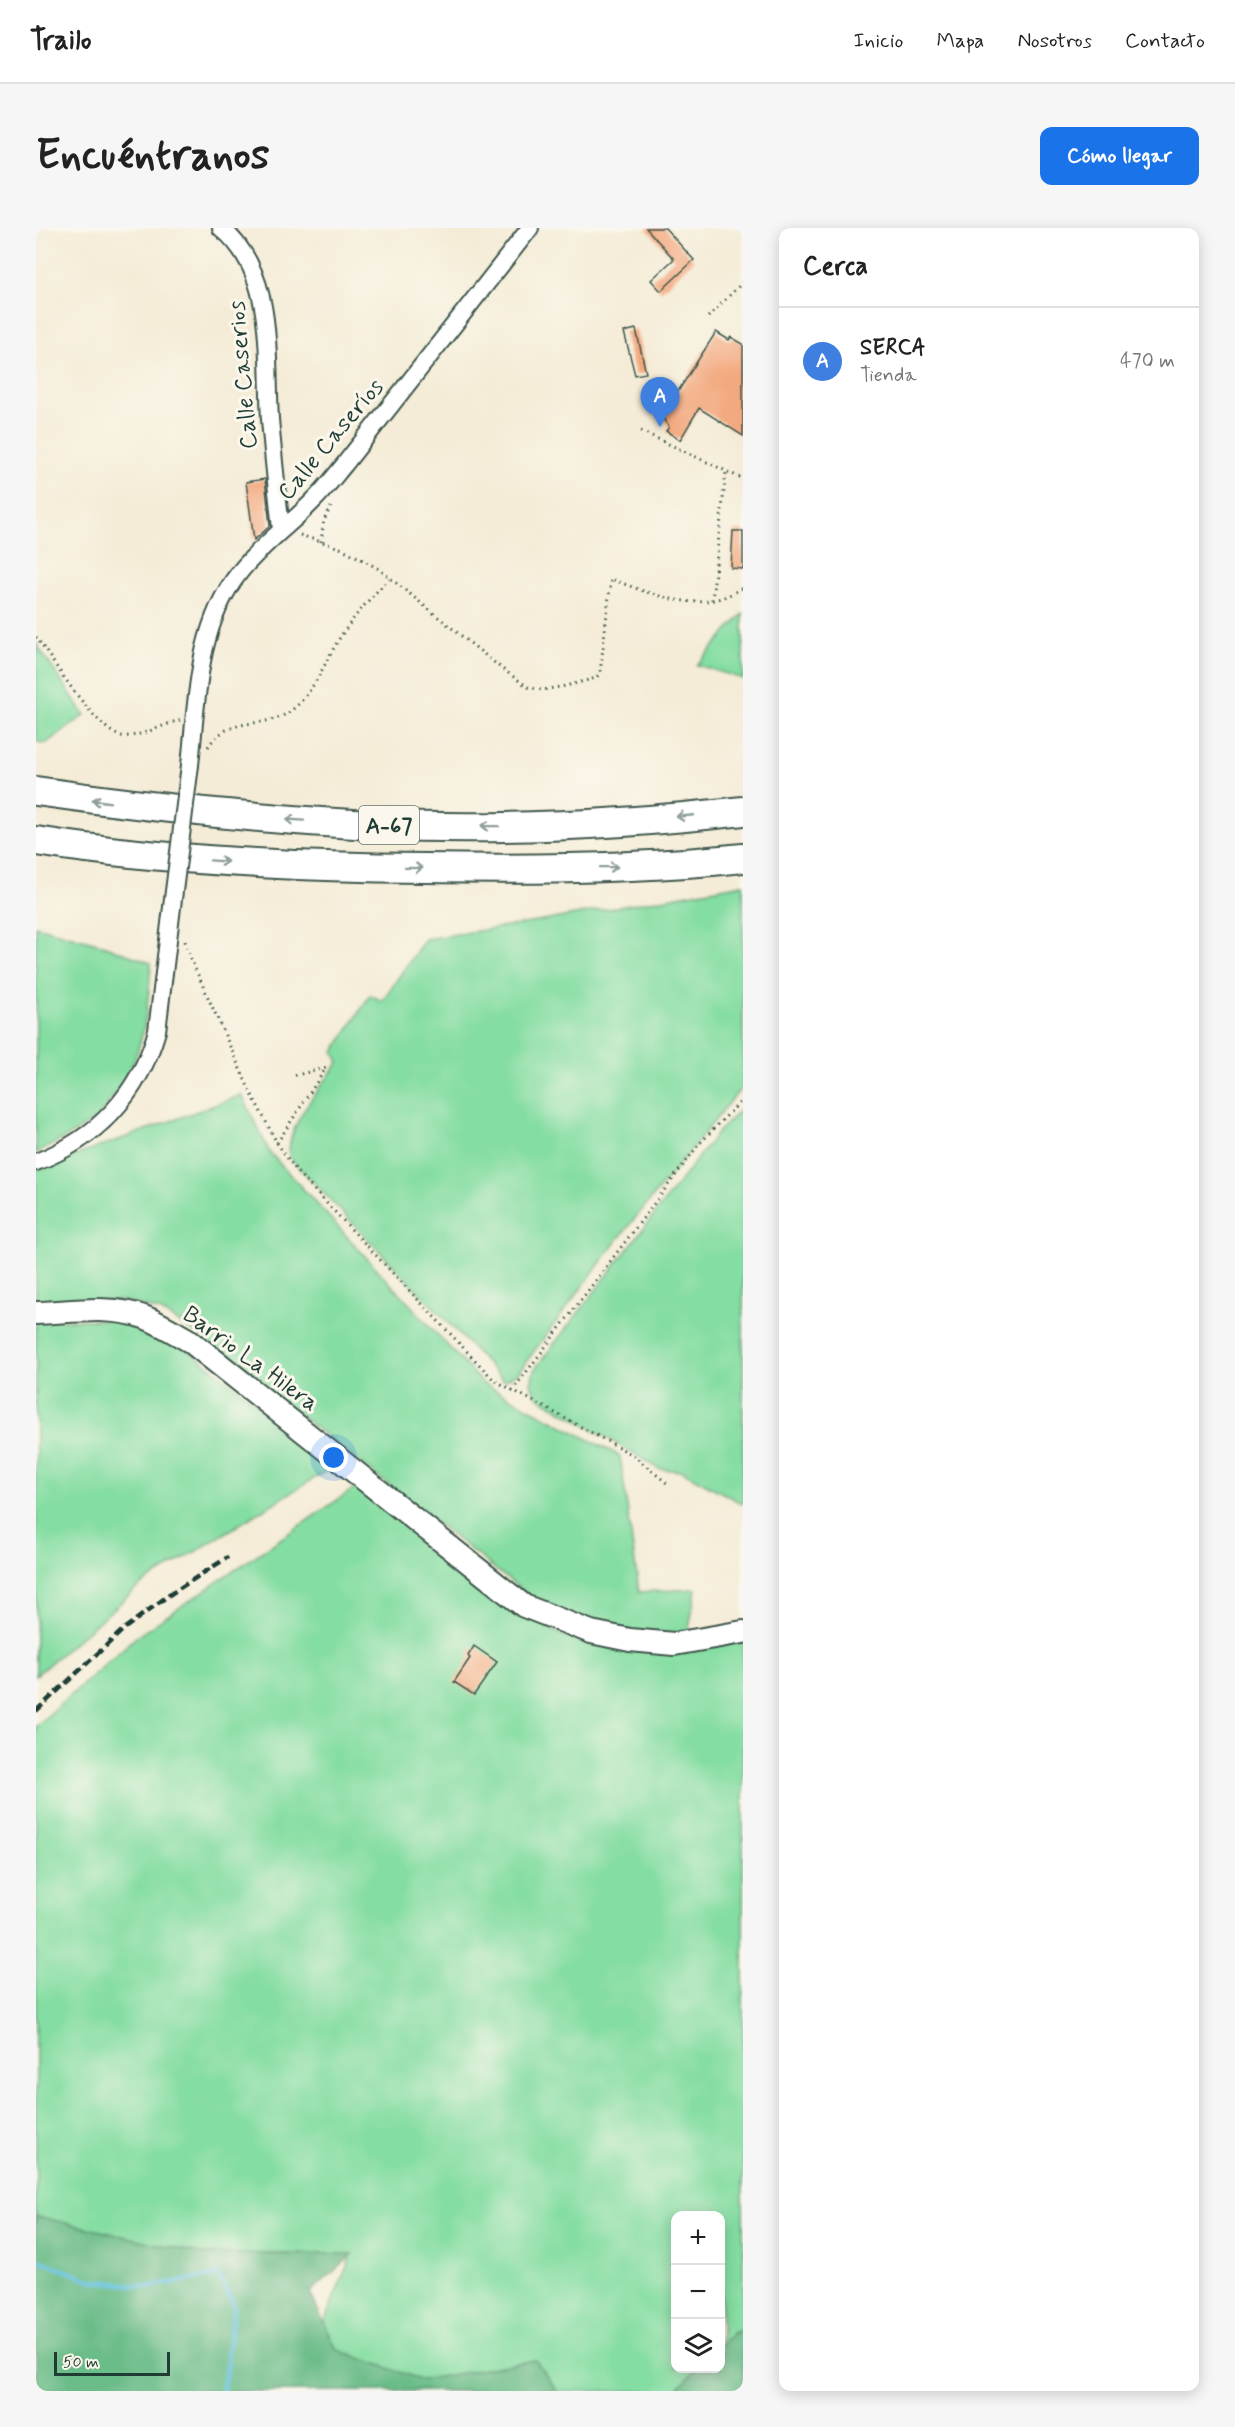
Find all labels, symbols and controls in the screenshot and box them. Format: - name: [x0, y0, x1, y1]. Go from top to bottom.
- text: Trailo: [30, 23, 91, 60]
- text: Inicio: [854, 27, 904, 55]
- text: Mapa: [937, 27, 984, 55]
- text: Nosotros: [1017, 27, 1092, 55]
- text: Contacto: [1125, 27, 1205, 55]
- button: Cómo llegar: [1040, 127, 1199, 185]
- text: Encuéntranos: [36, 129, 269, 184]
- text: Cerca: [803, 250, 868, 284]
- street label: Calle Caserios: [222, 299, 265, 450]
- text: SERCA: [860, 334, 925, 362]
- text: A: [816, 348, 829, 375]
- text: 470 m: [1120, 348, 1175, 375]
- text: Tienda: [860, 362, 916, 389]
- street label: Calle Caseríos: [271, 372, 391, 507]
- pin: A: [640, 378, 680, 427]
- one-way arrow: [92, 795, 112, 806]
- road number: A-67: [359, 806, 419, 844]
- one-way arrow: [675, 811, 695, 822]
- one-way arrow: [286, 814, 306, 825]
- one-way arrow: [481, 821, 501, 832]
- one-way arrow: [209, 855, 229, 866]
- one-way arrow: [599, 861, 619, 873]
- one-way arrow: [404, 862, 424, 874]
- street label: Barrio La Hilera: [176, 1299, 324, 1419]
- your location: [319, 1443, 348, 1472]
- map controls: [671, 2211, 725, 2373]
- button: +: [671, 2211, 725, 2265]
- button: −: [671, 2265, 725, 2319]
- button: layers: [671, 2319, 725, 2373]
- scale bar: [54, 2349, 170, 2376]
- text: 50 m: [63, 2352, 99, 2373]

